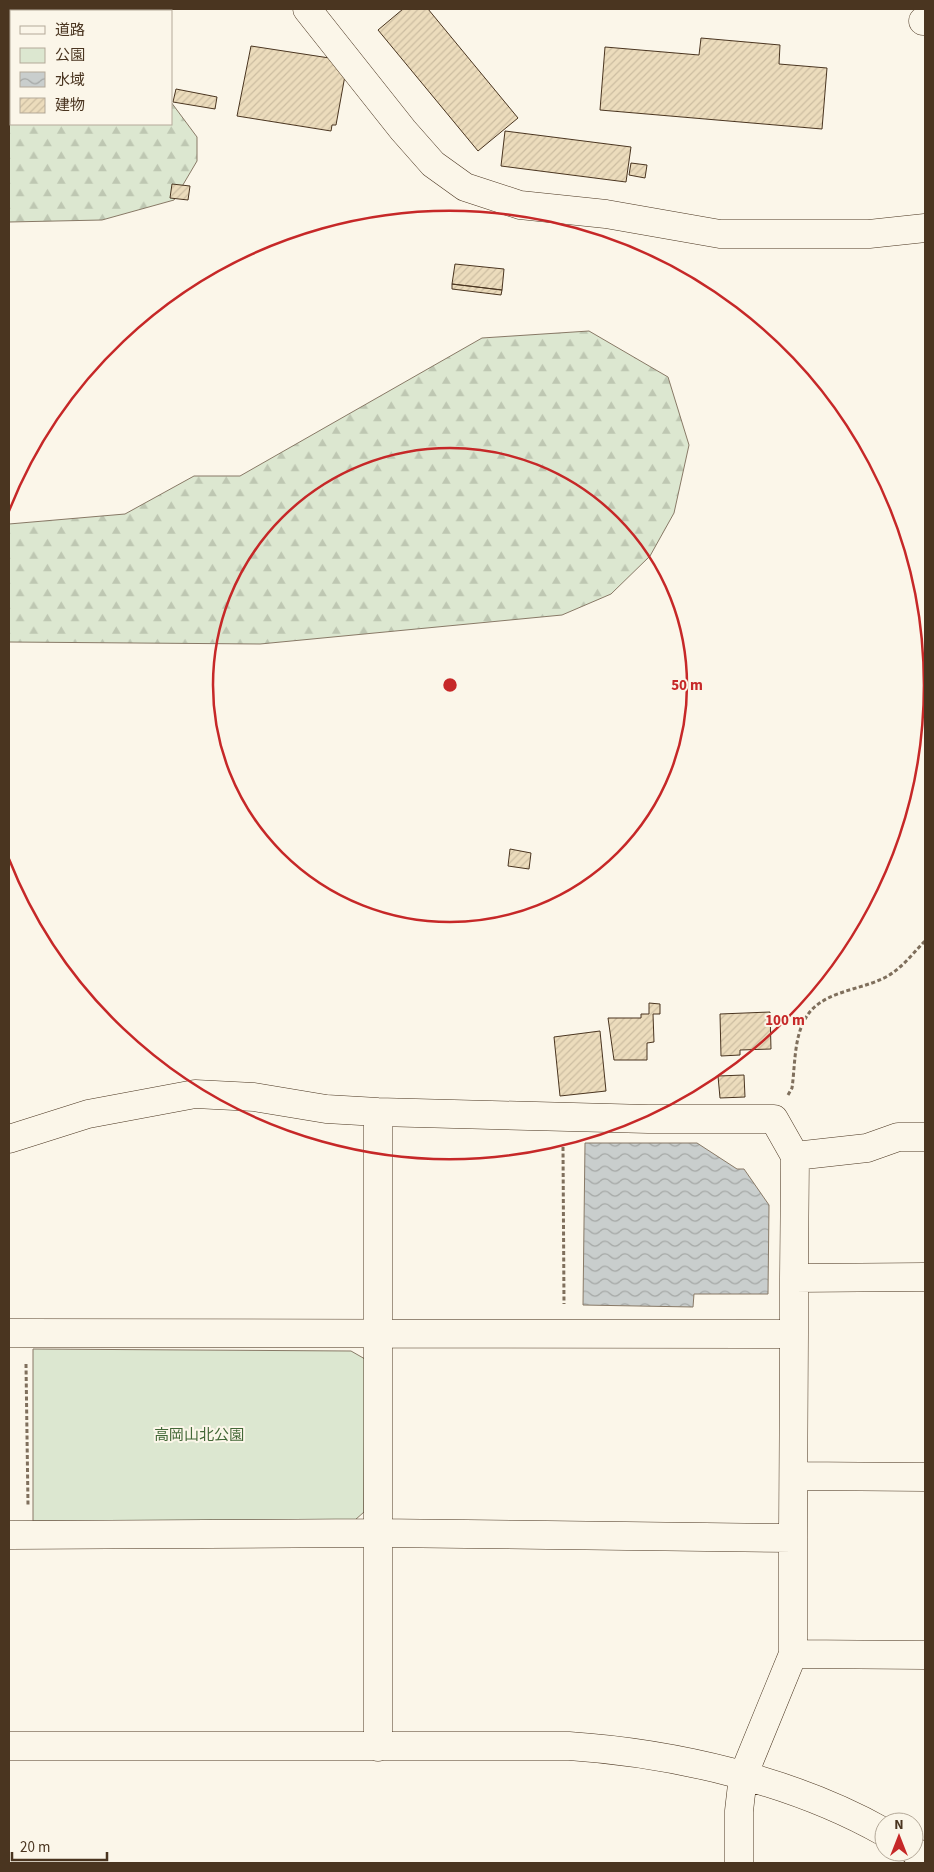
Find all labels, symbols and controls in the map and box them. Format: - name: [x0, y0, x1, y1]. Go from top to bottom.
- legend: [10, 10, 172, 125]
- text: 道路: [55, 20, 85, 41]
- text: 公園: [55, 45, 85, 66]
- text: 水域: [55, 70, 85, 91]
- text: 建物: [55, 95, 85, 116]
- text: 50 m: [671, 675, 703, 696]
- centre of rings: [441, 676, 459, 694]
- text: 100 m: [765, 1010, 805, 1031]
- park label: 高岡山北公園: [154, 1425, 244, 1446]
- north arrow: [874, 1812, 924, 1862]
- text: N: [894, 1815, 904, 1835]
- scale bar: [12, 1830, 108, 1862]
- text: 20 m: [20, 1837, 50, 1858]

